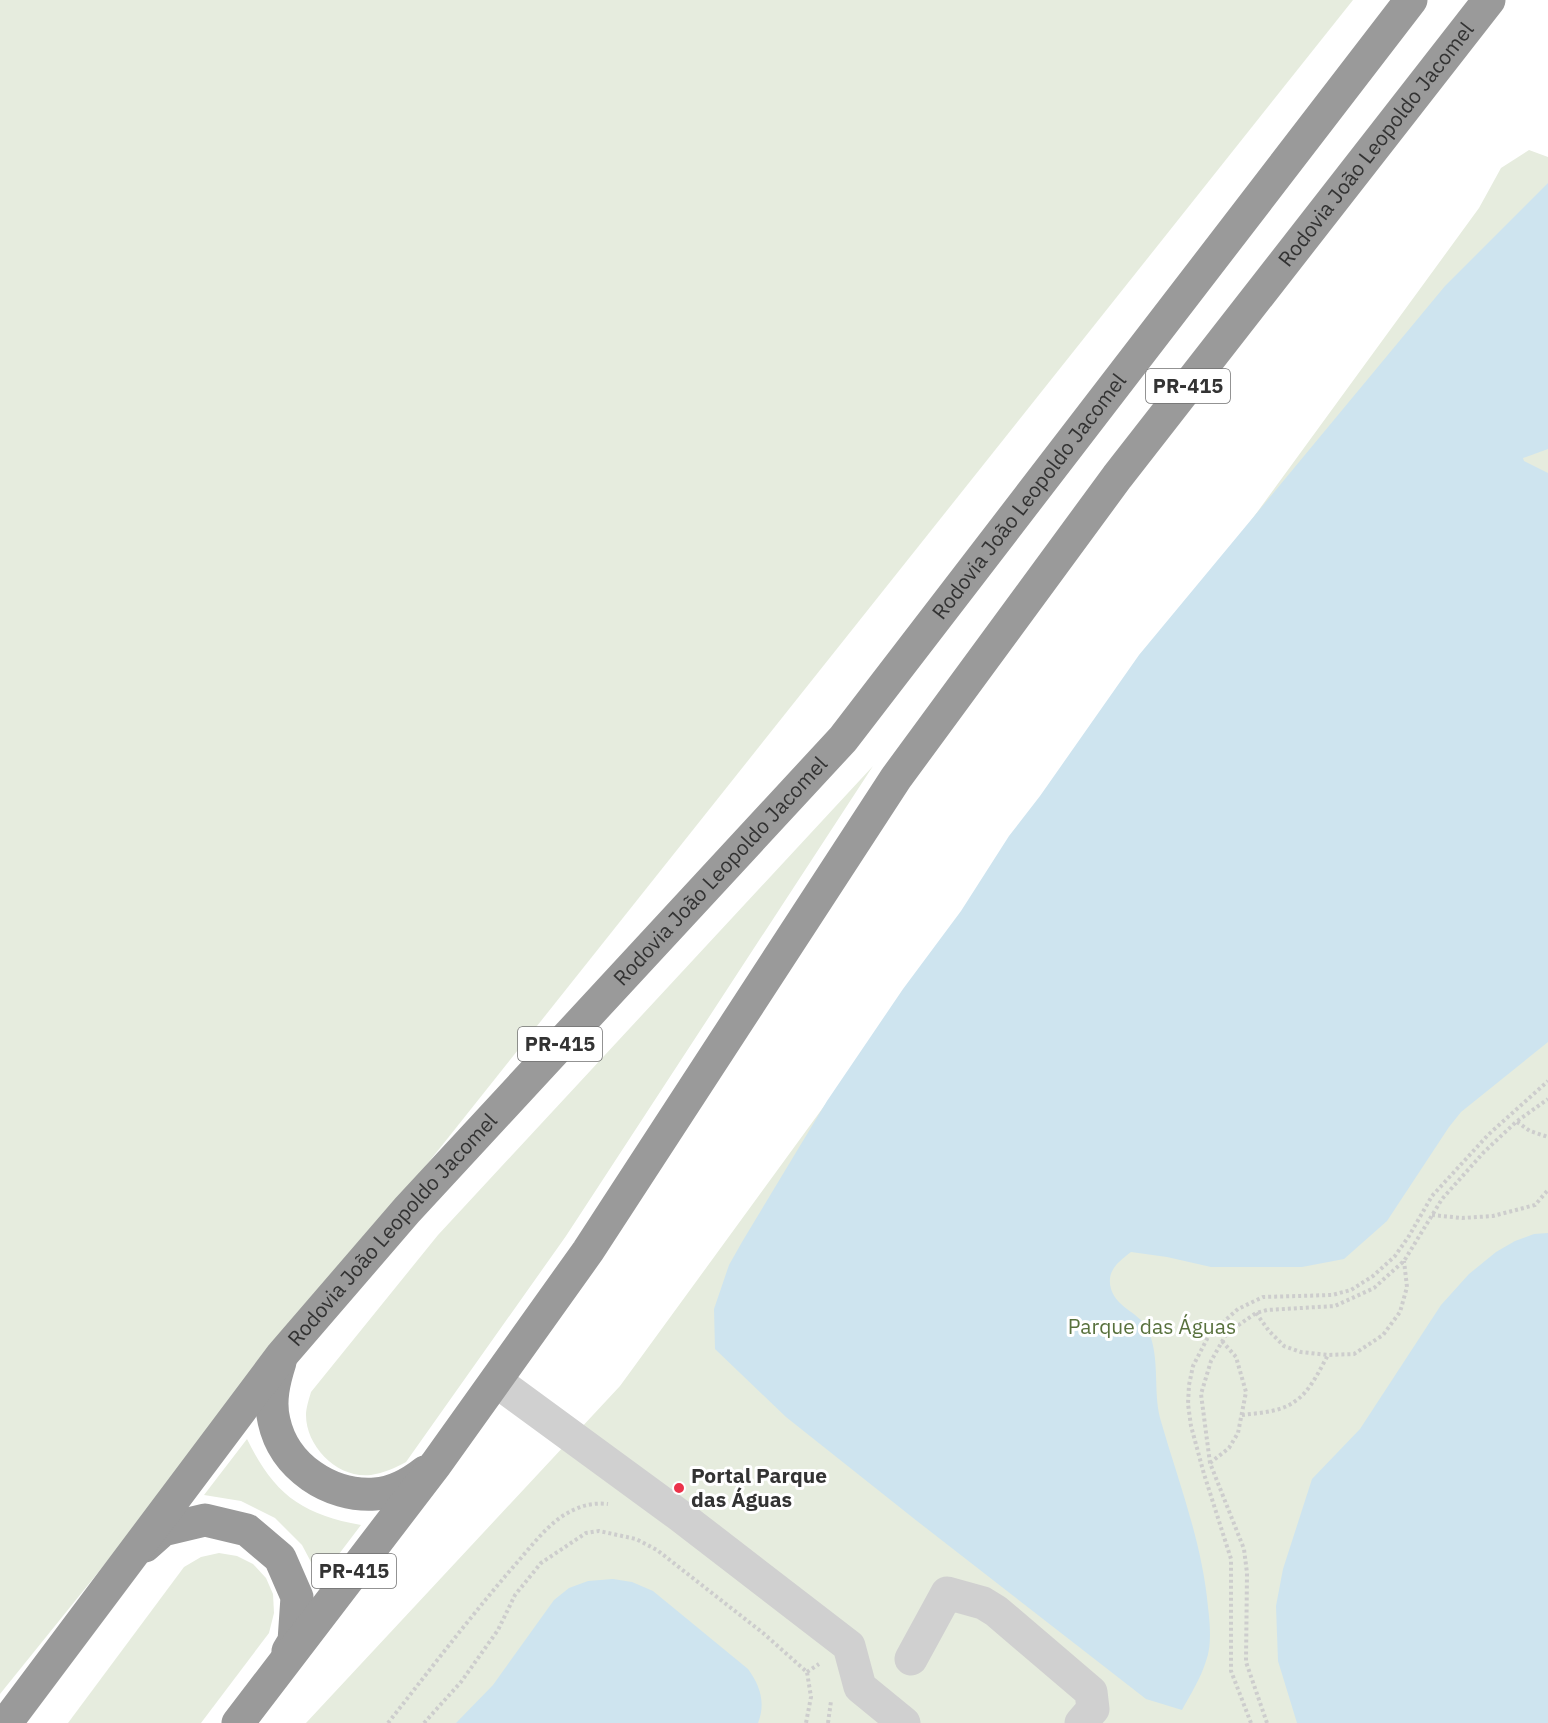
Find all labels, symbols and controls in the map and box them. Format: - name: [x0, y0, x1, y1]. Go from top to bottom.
- street label: Rodovia João Leopoldo Jacomel: [1271, 16, 1480, 272]
- street label: Rodovia João Leopoldo Jacomel: [925, 367, 1132, 625]
- road number: PR-415: [1146, 369, 1230, 403]
- street label: Rodovia João Leopoldo Jacomel: [607, 750, 833, 991]
- road number: PR-415: [518, 1027, 602, 1061]
- street label: Rodovia João Leopoldo Jacomel: [281, 1106, 503, 1352]
- park label: Parque das Águas: [1068, 1312, 1236, 1340]
- place label: Portal Parque das Águas: [691, 1461, 827, 1513]
- marker: Portal Parque das Águas: [672, 1481, 686, 1495]
- road number: PR-415: [312, 1554, 396, 1588]

